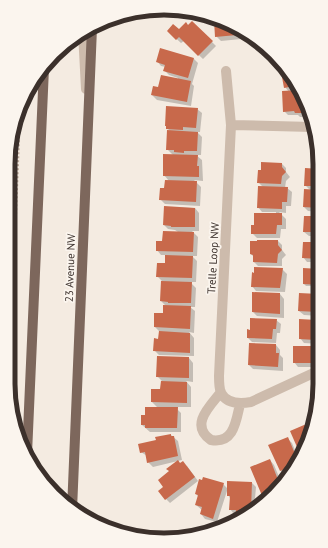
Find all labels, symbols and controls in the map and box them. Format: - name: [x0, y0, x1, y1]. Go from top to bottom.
- street label: Trelle Loop NW: [204, 221, 222, 294]
- street label: 23 Avenue NW: [62, 233, 78, 302]

